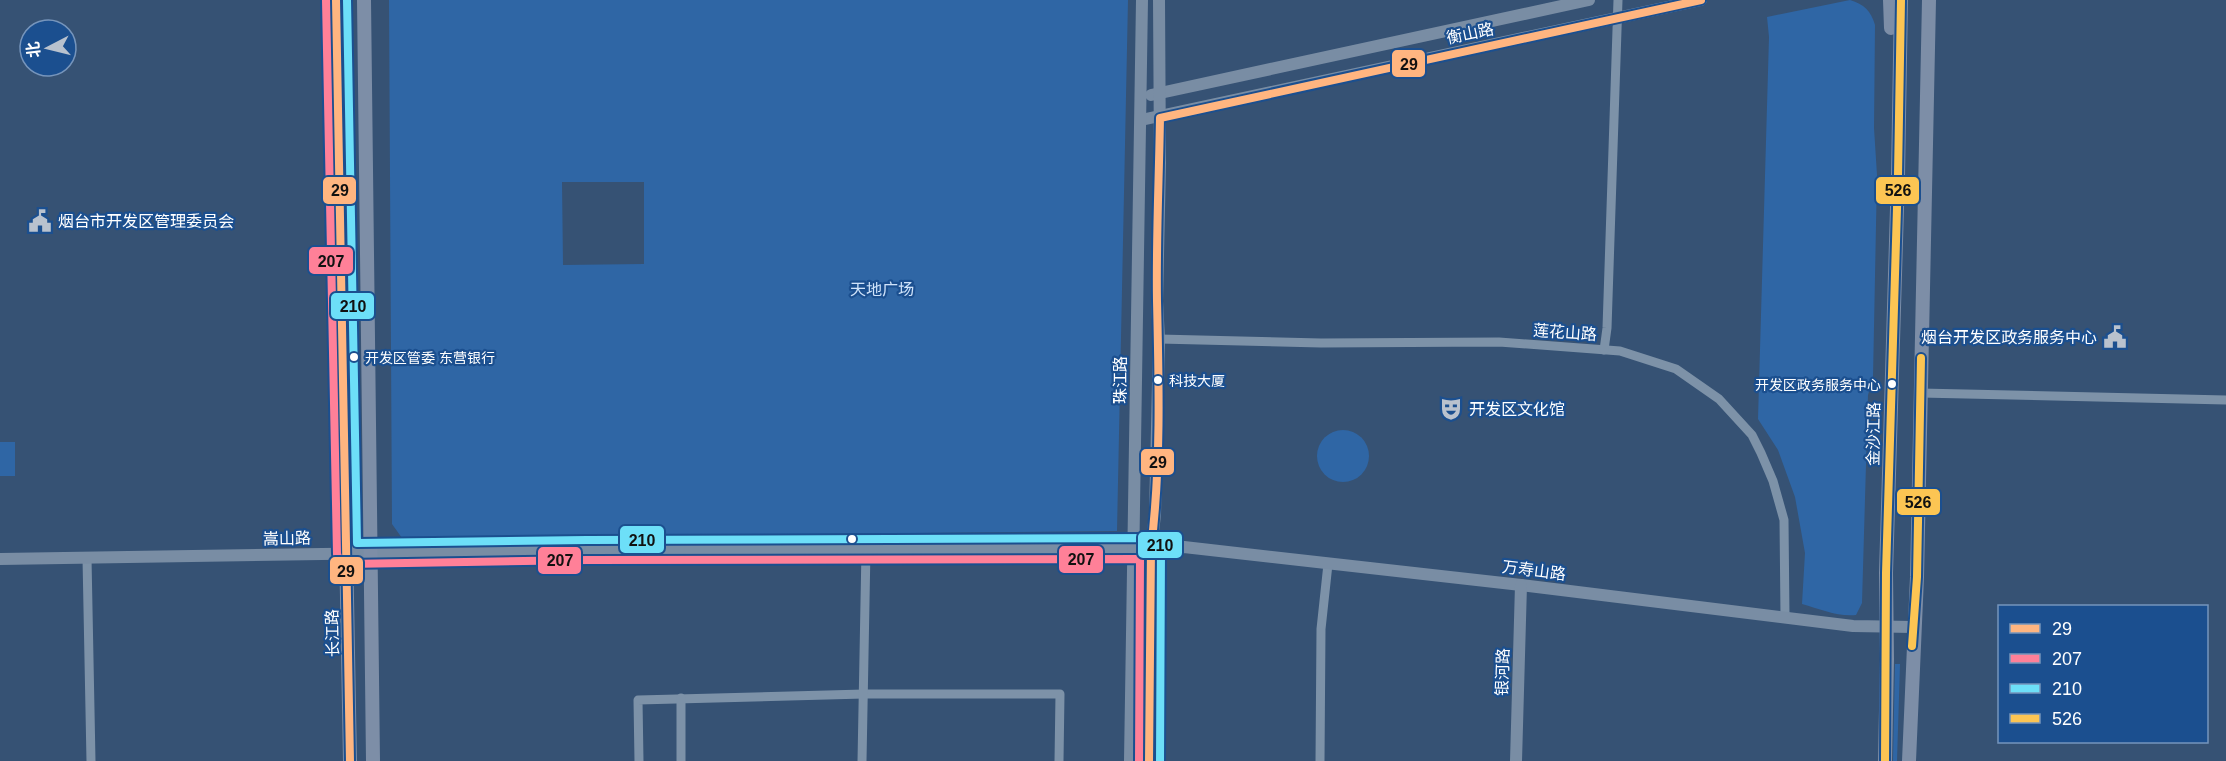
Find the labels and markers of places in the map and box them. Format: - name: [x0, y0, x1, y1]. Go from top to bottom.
- public building icon: 烟台市开发区管理委员会: [27, 208, 53, 234]
- place label: 烟台市开发区管理委员会: [58, 213, 234, 230]
- public building icon: 烟台开发区政务服务中心: [2102, 324, 2128, 350]
- place label: 烟台开发区政务服务中心: [1921, 329, 2097, 346]
- place label: 开发区管委 东营银行: [365, 350, 495, 366]
- marker: 开发区管委 东营银行: [348, 351, 360, 363]
- place label: 科技大厦: [1169, 373, 1225, 389]
- marker: 科技大厦: [1152, 374, 1164, 386]
- place label: 开发区政务服务中心: [1755, 377, 1881, 393]
- marker: 开发区政务服务中心: [1886, 378, 1898, 390]
- theatre icon: 开发区文化馆: [1438, 396, 1464, 422]
- place label: 开发区文化馆: [1469, 401, 1565, 418]
- unlabelled marker: [846, 533, 858, 545]

